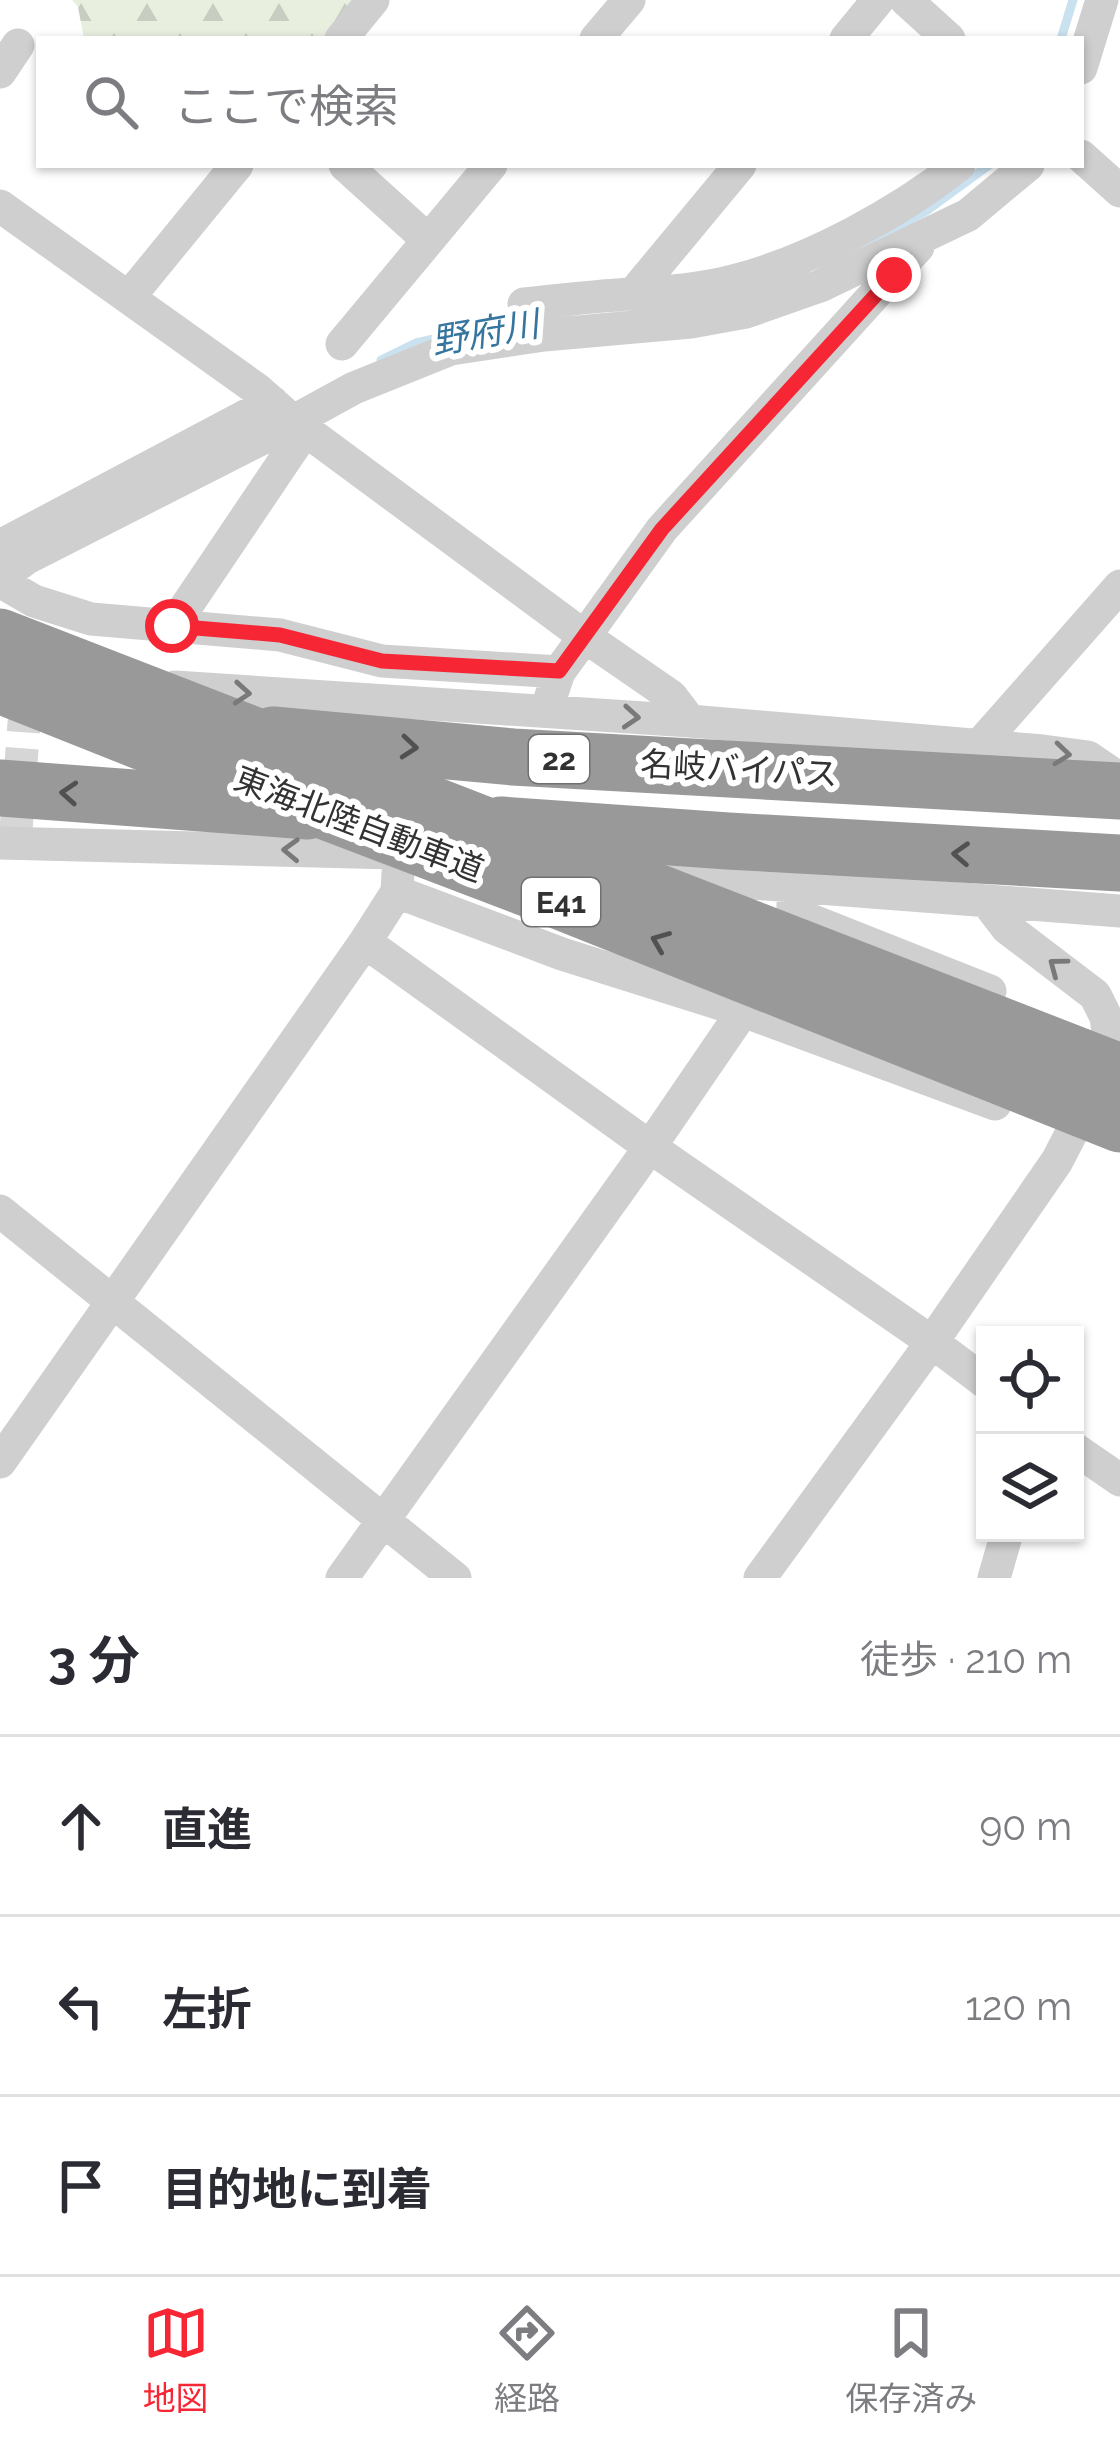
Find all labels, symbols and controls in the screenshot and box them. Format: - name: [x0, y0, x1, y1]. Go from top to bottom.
- search box: [36, 36, 1084, 168]
- icon: search: [78, 69, 144, 135]
- text: ここで検索: [174, 80, 399, 133]
- route end: [867, 248, 921, 302]
- water label: 野府川: [428, 301, 546, 362]
- route start: [145, 599, 199, 653]
- one-way arrow: [233, 680, 252, 706]
- one-way arrow: [622, 703, 641, 729]
- one-way arrow: [400, 734, 419, 759]
- road number: 22: [529, 735, 589, 783]
- one-way arrow: [1052, 740, 1072, 766]
- street label: 名岐バイパス: [639, 744, 839, 794]
- street label: 東海北陸自動車道: [229, 758, 489, 890]
- one-way arrow: [59, 781, 78, 807]
- one-way arrow: [281, 838, 300, 864]
- one-way arrow: [951, 841, 970, 867]
- road number: E41: [522, 878, 600, 926]
- one-way arrow: [650, 931, 671, 956]
- one-way arrow: [1049, 958, 1070, 980]
- map controls: [976, 1326, 1084, 1542]
- button: locate: [976, 1326, 1084, 1434]
- button: layers: [976, 1434, 1084, 1542]
- text: 3 分: [48, 1630, 140, 1690]
- text: 徒歩 · 210 m: [860, 1636, 1072, 1682]
- icon: ahead: [48, 1793, 114, 1859]
- text: 直進: [162, 1803, 252, 1856]
- text: 90 m: [979, 1803, 1072, 1849]
- icon: left: [48, 1973, 114, 2039]
- text: 左折: [162, 1983, 252, 2036]
- text: 120 m: [965, 1983, 1072, 2029]
- icon: arrive: [48, 2153, 114, 2219]
- text: 目的地に到着: [162, 2163, 432, 2216]
- tab: 地図: [143, 2300, 209, 2420]
- tab: 経路: [494, 2300, 560, 2420]
- tab: 保存済み: [845, 2300, 977, 2420]

